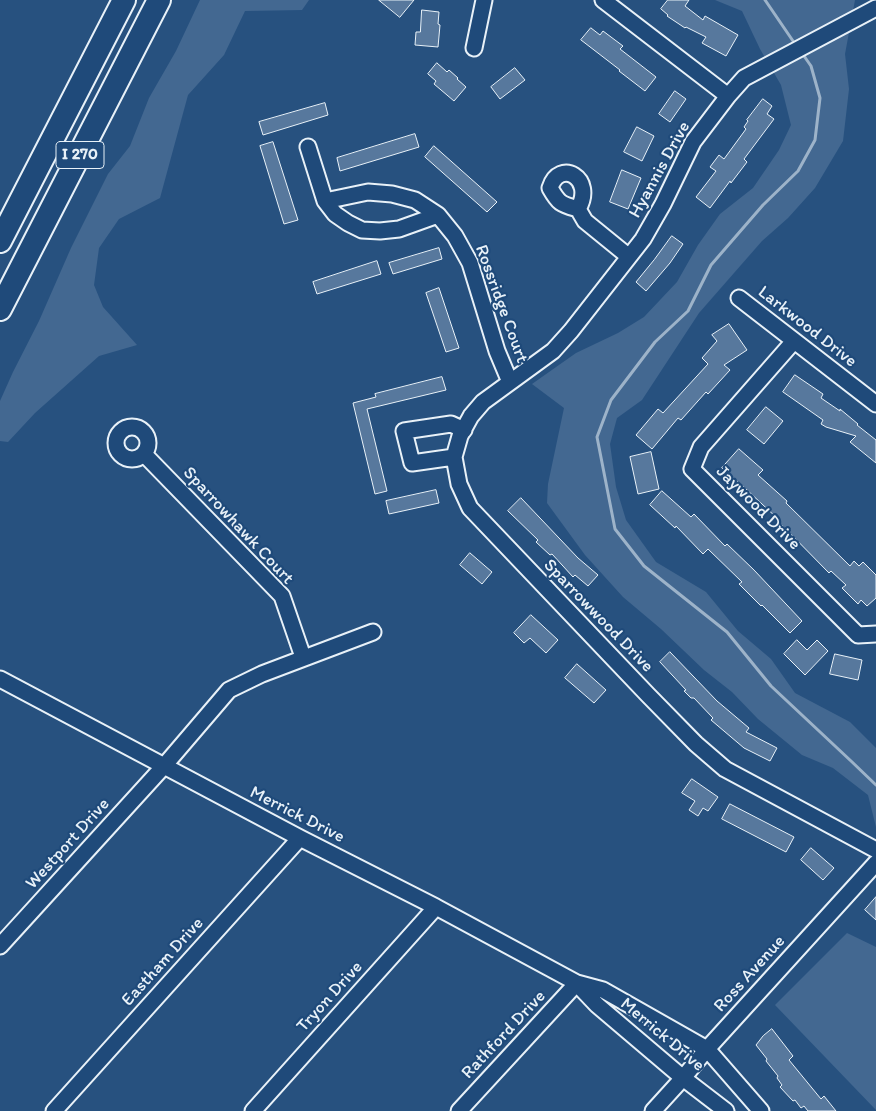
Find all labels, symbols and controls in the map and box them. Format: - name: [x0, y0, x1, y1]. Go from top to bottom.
- street label: Hyannis Drive: [625, 118, 695, 222]
- road number: I 270: [56, 142, 104, 168]
- street label: Rossridge Court: [470, 242, 532, 366]
- street label: Larkwood Drive: [753, 282, 861, 372]
- street label: Jaywood Drive: [711, 461, 805, 555]
- street label: Sparrowhawk Court: [178, 463, 298, 589]
- street label: Sparrowwood Drive: [538, 555, 658, 677]
- street label: Merrick Drive: [246, 782, 348, 848]
- street label: Westport Drive: [21, 794, 115, 894]
- street label: Eastham Drive: [117, 913, 209, 1011]
- street label: Ross Avenue: [710, 931, 790, 1017]
- street label: Tryon Drive: [292, 957, 368, 1037]
- street label: Rathford Drive: [457, 986, 551, 1084]
- street label: Merrick Drive: [615, 993, 709, 1077]

